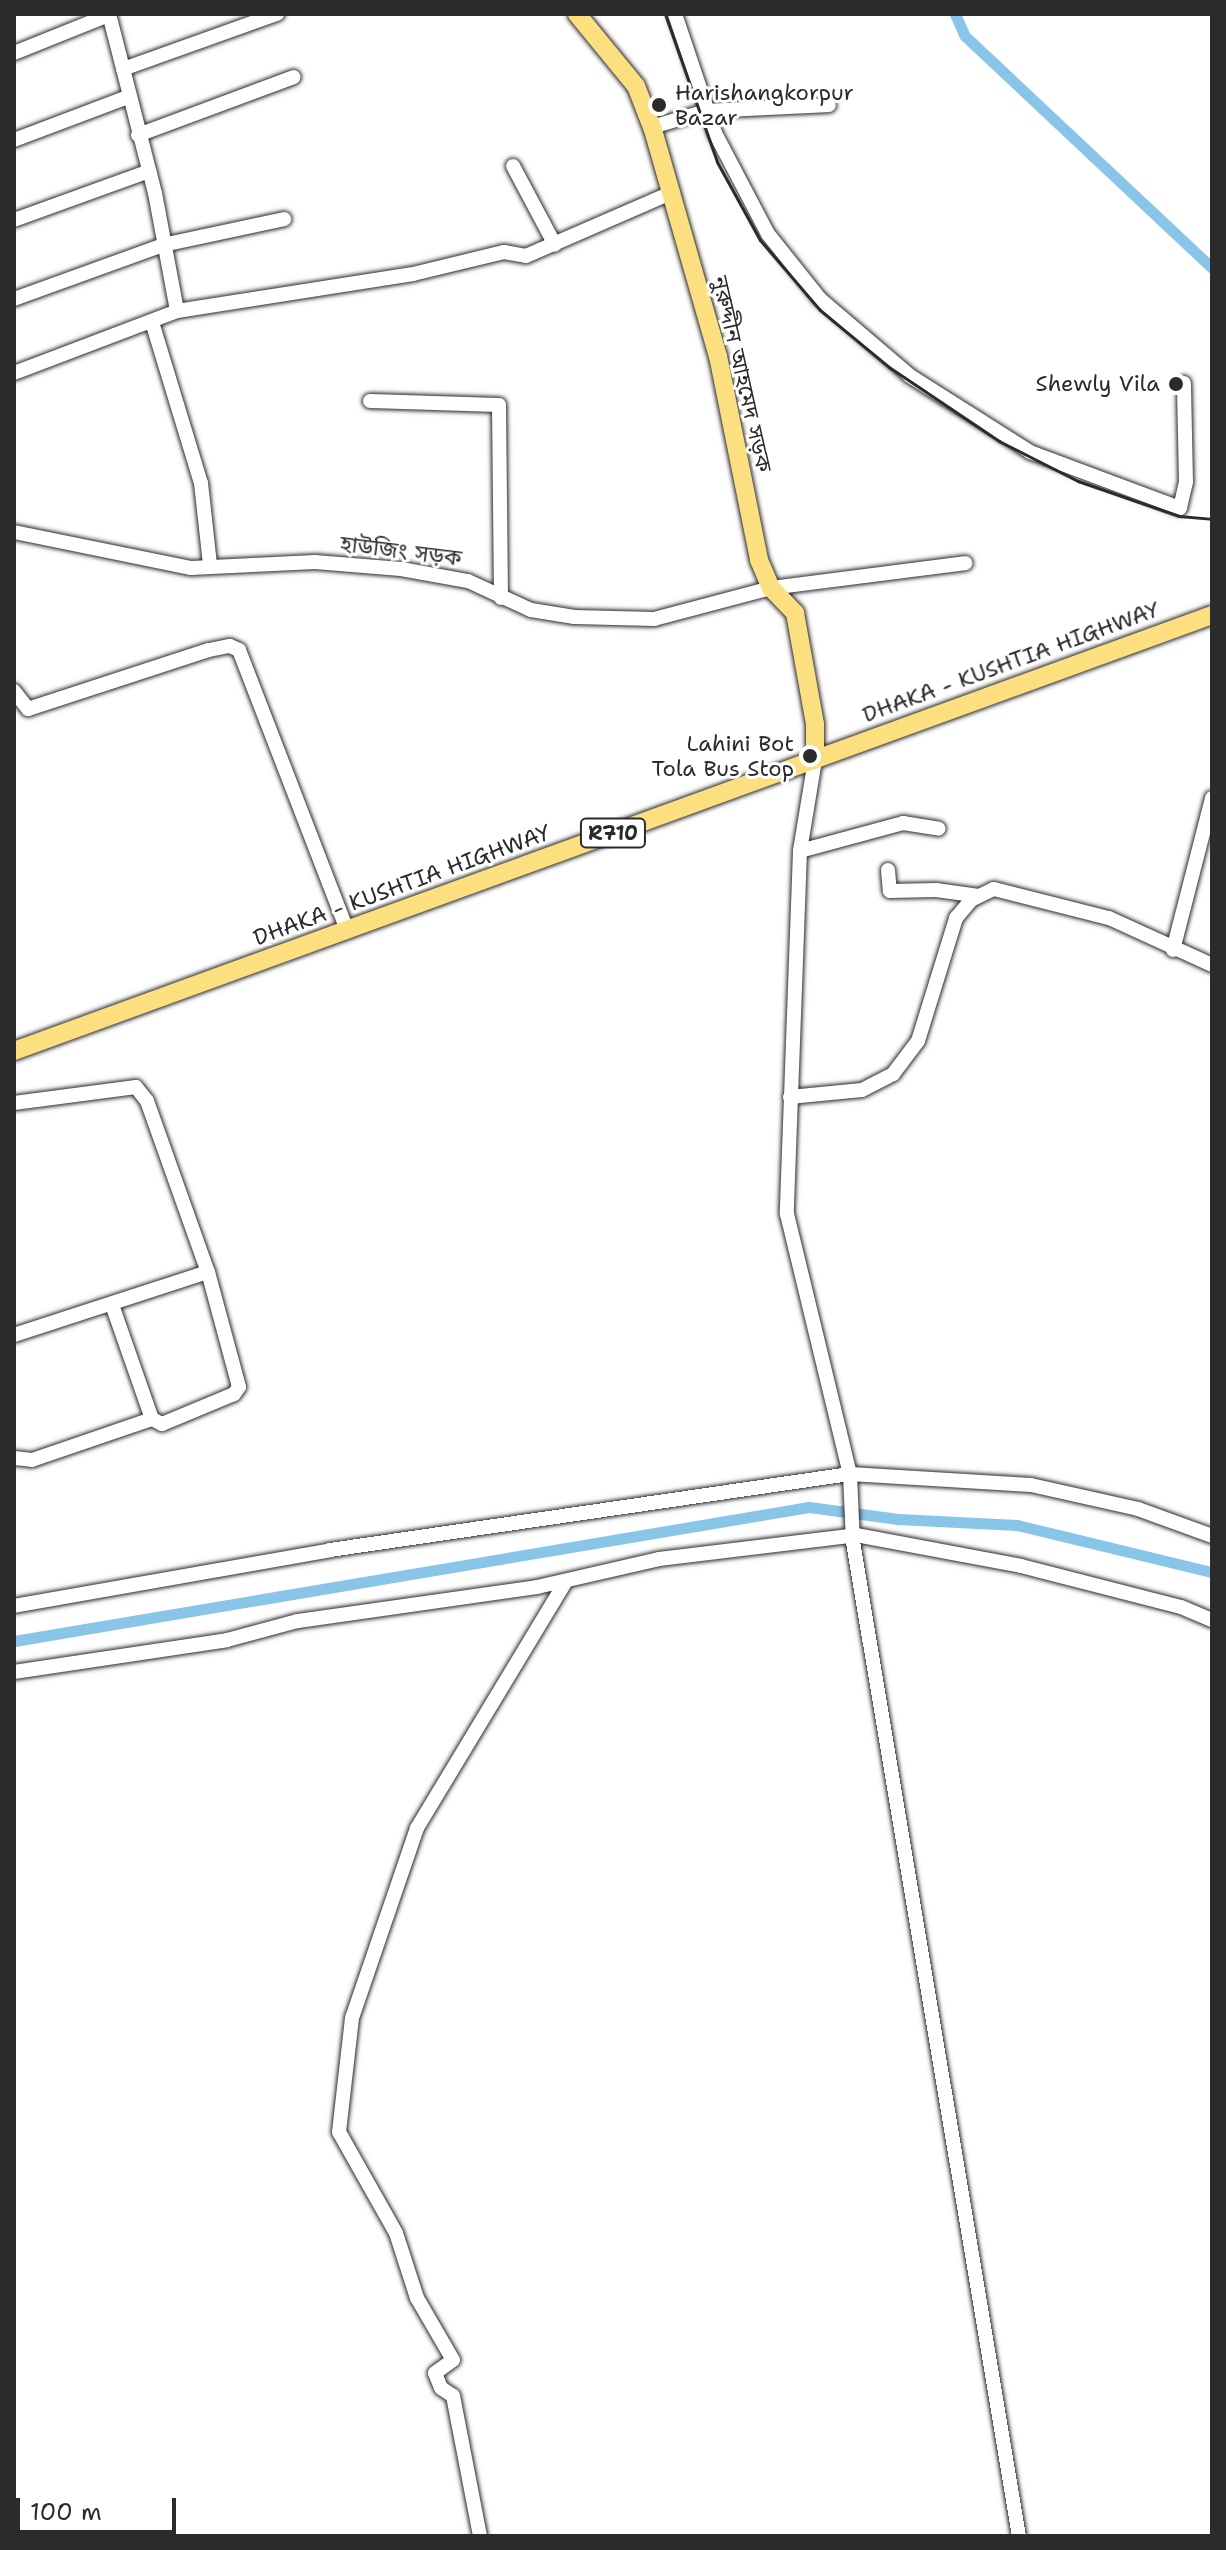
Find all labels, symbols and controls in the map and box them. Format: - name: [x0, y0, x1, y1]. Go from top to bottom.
- place label: Harishangkorpur Bazar: [675, 79, 854, 130]
- marker: Harishangkorpur Bazar: [650, 96, 668, 114]
- street label: নুরুদ্দীন আহমেদ সড়ক: [707, 273, 777, 475]
- place label: Shewly Vila: [1035, 371, 1160, 397]
- marker: Shewly Vila: [1167, 375, 1185, 393]
- street label: হাউজিং সড়ক: [339, 530, 463, 572]
- street label: DHAKA - KUSHTIA HIGHWAY: [859, 596, 1163, 728]
- place label: Lahini Bot Tola Bus Stop: [652, 730, 794, 782]
- marker: Lahini Bot Tola Bus Stop: [801, 747, 819, 765]
- road number: R710: [579, 817, 647, 849]
- street label: DHAKA - KUSHTIA HIGHWAY: [250, 819, 554, 951]
- scale bar: [20, 2482, 180, 2532]
- text: 100 m: [30, 2496, 102, 2528]

